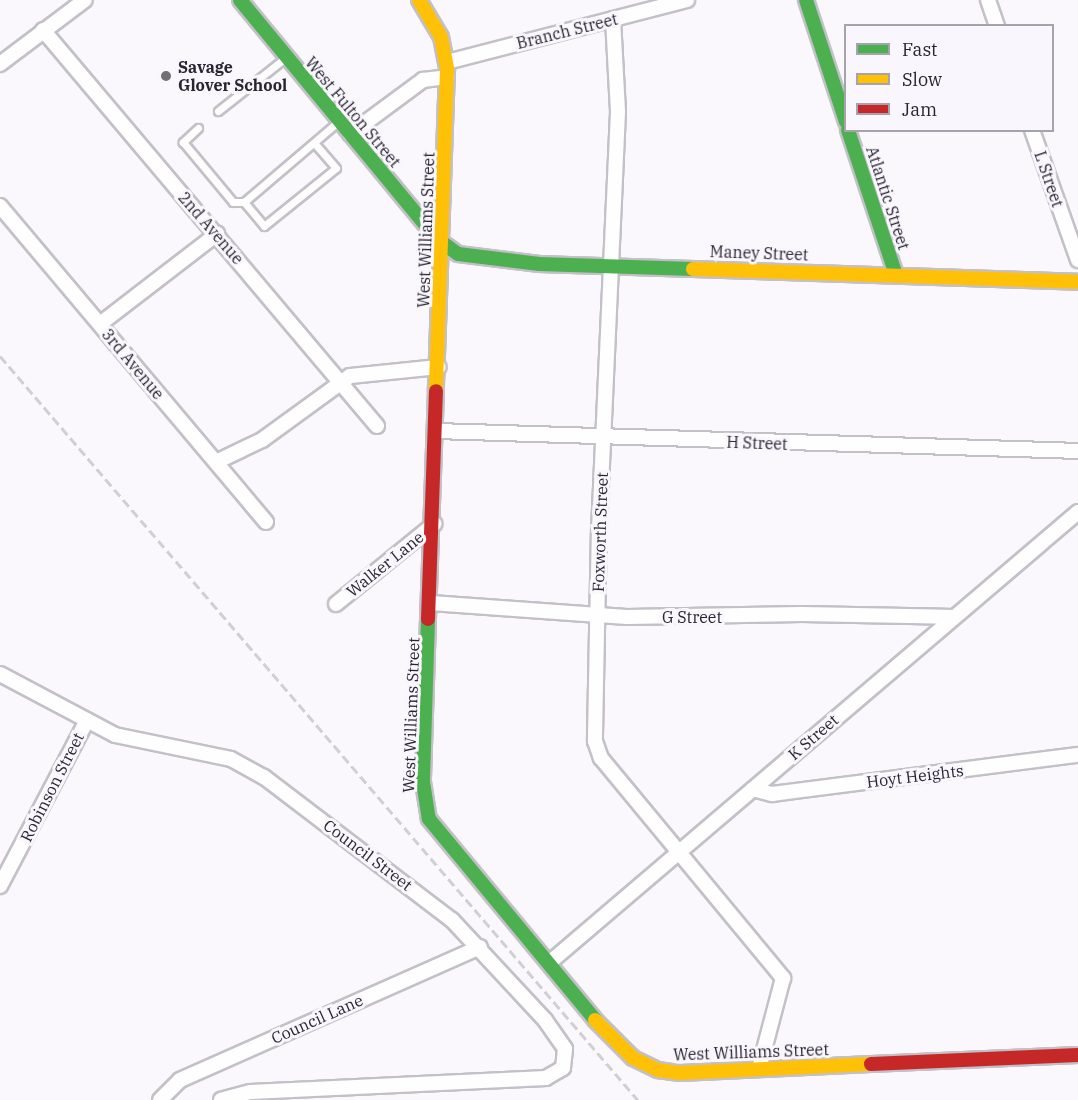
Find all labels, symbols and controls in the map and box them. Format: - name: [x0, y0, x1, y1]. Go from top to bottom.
- street label: Branch Street: [514, 9, 620, 53]
- legend: [844, 24, 1054, 132]
- text: Fast: [902, 38, 937, 61]
- street label: West Fulton Street: [301, 53, 405, 171]
- place label: Savage Glover School: [178, 57, 287, 95]
- text: Slow: [902, 68, 942, 91]
- marker: Savage Glover School: [159, 69, 173, 83]
- text: Jam: [902, 98, 937, 121]
- street label: Atlantic Street: [862, 144, 914, 252]
- street label: L Street: [1030, 148, 1068, 210]
- street label: West Williams Street: [414, 152, 438, 308]
- street label: 2nd Avenue: [174, 188, 248, 268]
- street label: Maney Street: [709, 242, 809, 264]
- street label: 3rd Avenue: [98, 325, 168, 403]
- street label: H Street: [726, 432, 788, 454]
- street label: Foxworth Street: [588, 472, 612, 592]
- street label: Walker Lane: [343, 527, 427, 601]
- street label: G Street: [662, 607, 722, 627]
- street label: West Williams Street: [399, 637, 423, 793]
- street label: K Street: [784, 710, 842, 764]
- street label: Robinson Street: [16, 729, 88, 845]
- street label: Hoyt Heights: [865, 761, 965, 791]
- street label: Council Street: [320, 815, 416, 895]
- street label: Council Lane: [268, 990, 366, 1048]
- street label: West Williams Street: [673, 1040, 829, 1064]

